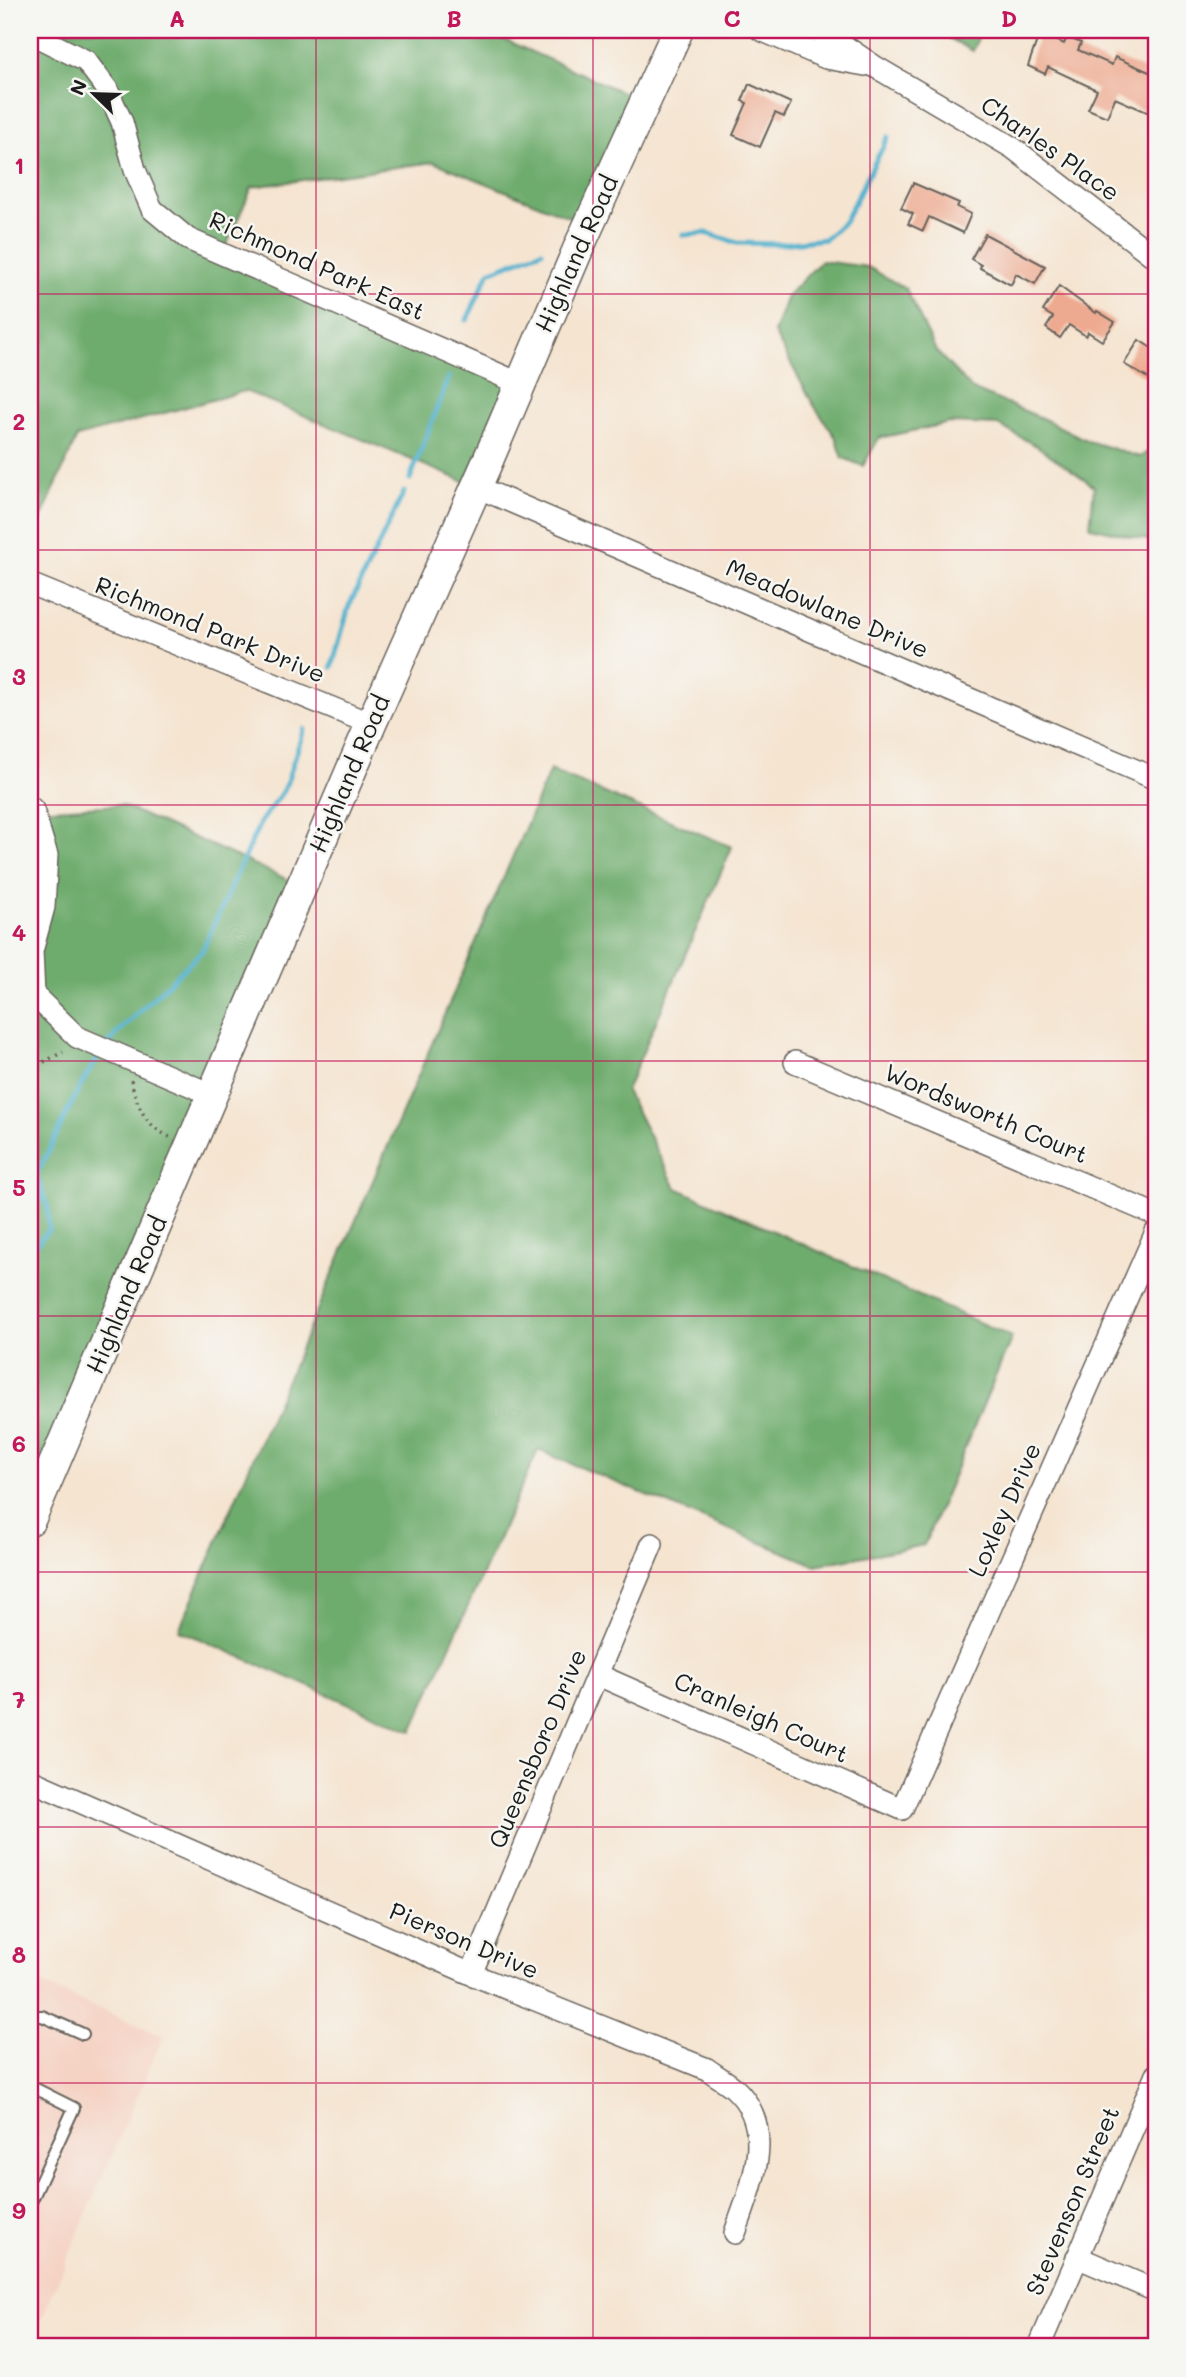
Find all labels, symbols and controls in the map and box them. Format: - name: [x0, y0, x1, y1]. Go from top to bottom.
- text: A: [169, 3, 185, 33]
- text: B: [446, 3, 462, 33]
- text: C: [723, 3, 741, 33]
- text: D: [1001, 3, 1017, 33]
- north arrow: [60, 60, 130, 130]
- text: N: [64, 76, 92, 99]
- street label: Charles Place: [975, 88, 1126, 207]
- text: 1: [14, 150, 24, 180]
- street label: Highland Road: [527, 170, 624, 337]
- street label: Richmond Park East: [205, 203, 430, 326]
- text: 2: [13, 406, 25, 436]
- street label: Meadowlane Drive: [722, 551, 934, 664]
- street label: Richmond Park Drive: [91, 568, 330, 689]
- text: 3: [12, 661, 26, 691]
- street label: Highland Road: [301, 690, 396, 857]
- text: 4: [12, 917, 26, 947]
- street label: Wordsworth Court: [880, 1056, 1093, 1169]
- text: 5: [12, 1172, 26, 1202]
- street label: Highland Road: [78, 1211, 173, 1378]
- text: 6: [12, 1428, 26, 1458]
- street label: Loxley Drive: [960, 1437, 1047, 1581]
- street label: Queensboro Drive: [481, 1644, 593, 1853]
- street label: Cranleigh Court: [669, 1664, 854, 1769]
- text: 7: [13, 1684, 26, 1714]
- street label: Pierson Drive: [385, 1894, 544, 1985]
- text: 8: [12, 1939, 26, 1969]
- street label: Stevenson Street: [1018, 2101, 1126, 2300]
- text: 9: [12, 2195, 26, 2225]

